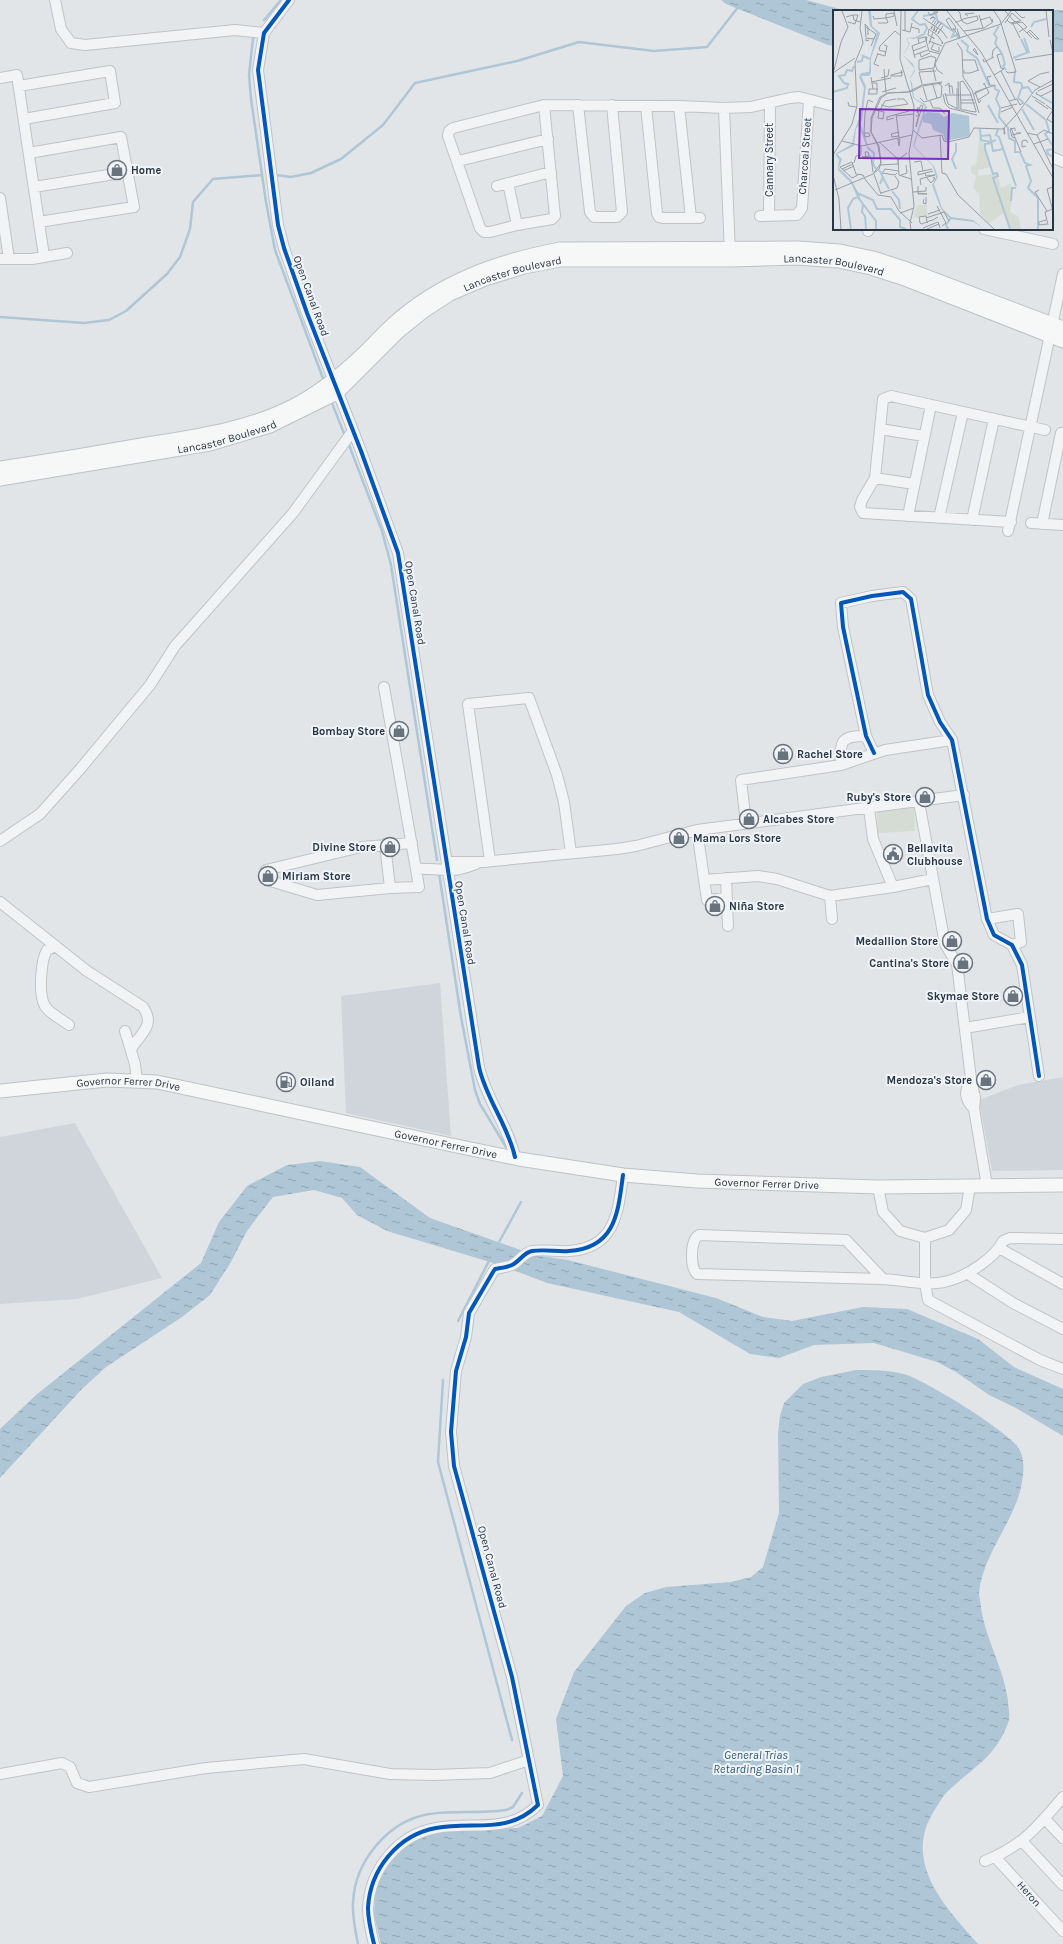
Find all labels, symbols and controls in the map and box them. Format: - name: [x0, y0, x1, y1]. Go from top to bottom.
- inset map: [833, 10, 1053, 230]
- street label: Charcoal Street: [796, 117, 814, 195]
- street label: Cannary Street: [763, 123, 776, 197]
- shop icon: Home: [106, 159, 128, 181]
- place label: Home: [131, 164, 161, 177]
- street label: Lancaster Boulevard: [783, 251, 886, 278]
- street label: Lancaster Boulevard: [461, 253, 563, 294]
- street label: Open Canal Road: [290, 254, 332, 338]
- street label: Lancaster Boulevard: [176, 417, 279, 456]
- street label: Open Canal Road: [402, 560, 428, 646]
- shop icon: Bombay Store: [388, 720, 410, 742]
- place label: Bombay Store: [312, 725, 385, 738]
- shop icon: Rachel Store: [772, 743, 794, 765]
- place label: Rachel Store: [797, 748, 863, 761]
- shop icon: Ruby's Store: [914, 786, 936, 808]
- place label: Ruby's Store: [846, 791, 911, 804]
- shop icon: Alcabes Store: [738, 808, 760, 830]
- place label: Alcabes Store: [763, 813, 835, 826]
- shop icon: Mama Lors Store: [668, 827, 690, 849]
- place label: Mama Lors Store: [693, 832, 781, 845]
- shop icon: Divine Store: [379, 836, 401, 858]
- place label: Divine Store: [312, 841, 376, 854]
- place label: Bellavita Clubhouse: [907, 842, 963, 868]
- public building icon: Bellavita Clubhouse: [882, 843, 904, 865]
- shop icon: Miriam Store: [257, 865, 279, 887]
- place label: Miriam Store: [282, 870, 351, 883]
- street label: Open Canal Road: [452, 880, 478, 966]
- shop icon: Niña Store: [704, 895, 726, 917]
- place label: Niña Store: [729, 900, 784, 913]
- shop icon: Medallion Store: [941, 930, 963, 952]
- place label: Medallion Store: [855, 935, 938, 948]
- shop icon: Cantina's Store: [952, 952, 974, 974]
- place label: Cantina's Store: [869, 957, 949, 970]
- shop icon: Skymae Store: [1002, 985, 1024, 1007]
- place label: Skymae Store: [927, 990, 999, 1003]
- shop icon: Mendoza's Store: [975, 1069, 997, 1091]
- fuel station icon: Oiland: [275, 1071, 297, 1093]
- street label: Governor Ferrer Drive: [76, 1073, 182, 1093]
- place label: Mendoza's Store: [887, 1074, 972, 1087]
- place label: Oiland: [300, 1076, 335, 1089]
- street label: Governor Ferrer Drive: [393, 1126, 499, 1161]
- street label: Governor Ferrer Drive: [714, 1175, 820, 1192]
- street label: Open Canal Road: [475, 1524, 509, 1610]
- water label: General Trias Retarding Basin 1: [713, 1748, 799, 1776]
- street label: Heron: [1014, 1879, 1044, 1909]

